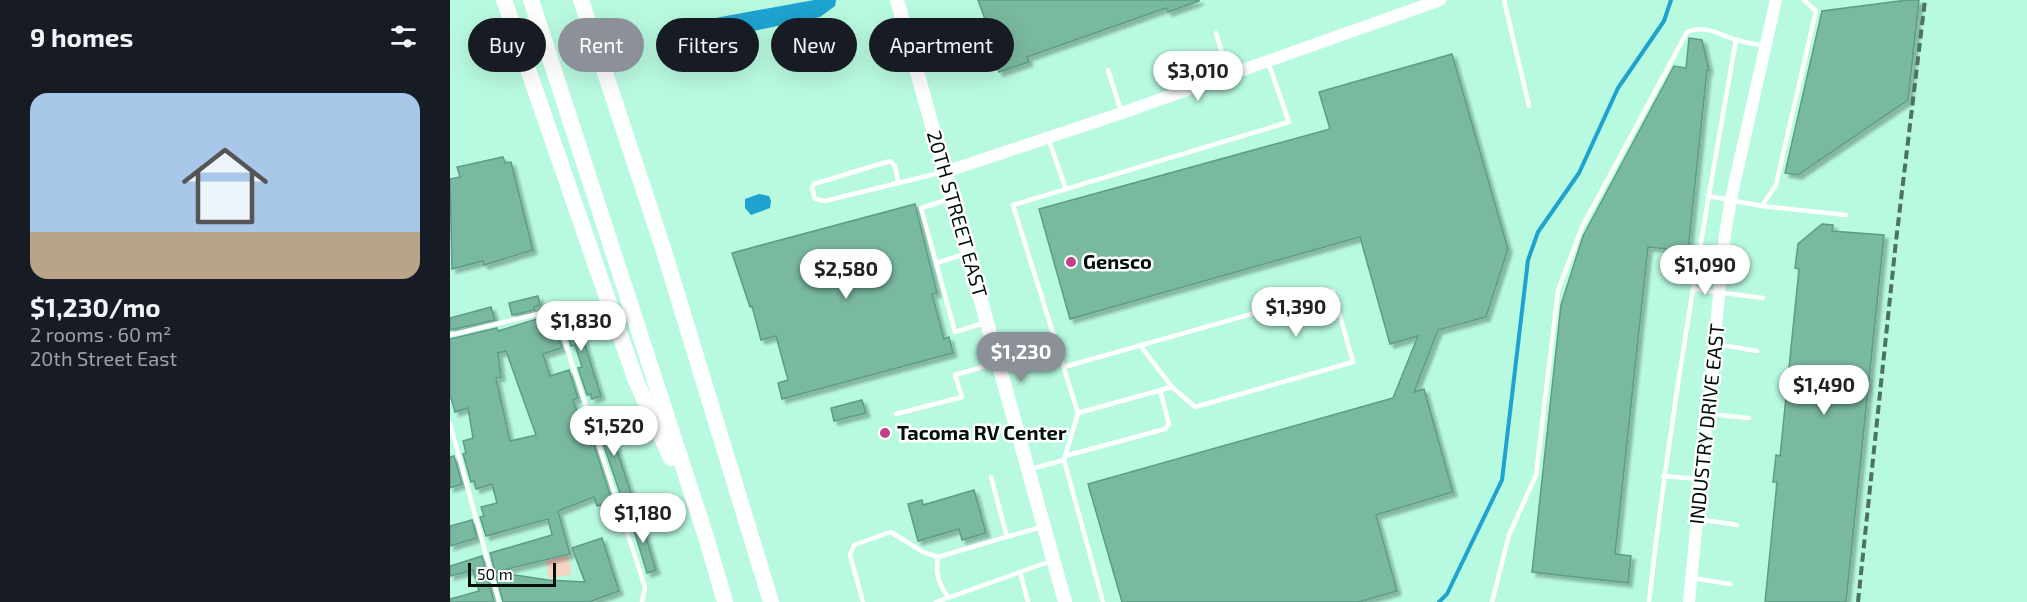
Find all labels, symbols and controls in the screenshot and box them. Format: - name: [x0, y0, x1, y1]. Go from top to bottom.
- chip: Buy: [468, 18, 546, 72]
- chip: Rent: [558, 18, 644, 72]
- chip: Filters: [656, 18, 759, 72]
- chip: New: [771, 18, 857, 72]
- chip: Apartment: [869, 18, 1014, 72]
- icon: filters: [387, 20, 420, 53]
- text: 9 homes: [30, 21, 133, 52]
- pin: $3,010: [1149, 51, 1247, 102]
- text: $3,010: [1167, 58, 1229, 82]
- street label: 20TH STREET EAST: [923, 128, 993, 300]
- icon: home: [171, 132, 279, 240]
- pin: $1,090: [1656, 245, 1754, 296]
- pin: $2,580: [797, 249, 895, 300]
- place label: Gensco: [1083, 249, 1152, 273]
- text: $1,090: [1674, 252, 1736, 276]
- marker: Gensco: [1064, 255, 1078, 269]
- text: $2,580: [814, 256, 878, 280]
- pin: $1,390: [1247, 287, 1345, 338]
- text: $1,230/mo: [30, 291, 161, 322]
- text: $1,390: [1266, 294, 1326, 318]
- pin: $1,830: [532, 301, 630, 352]
- text: $1,830: [550, 308, 612, 332]
- text: 2 rooms · 60 m²: [30, 322, 171, 346]
- street label: INDUSTRY DRIVE EAST: [1684, 322, 1729, 525]
- pin: $1,230: [972, 332, 1070, 383]
- text: $1,230: [991, 339, 1051, 363]
- text: 20th Street East: [30, 346, 177, 370]
- pin: $1,490: [1775, 365, 1873, 416]
- text: $1,490: [1793, 372, 1855, 396]
- pin: $1,520: [565, 406, 663, 457]
- text: $1,520: [584, 413, 644, 437]
- place label: Tacoma RV Center: [897, 420, 1067, 444]
- marker: Tacoma RV Center: [878, 426, 892, 440]
- pin: $1,180: [594, 493, 692, 544]
- text: $1,180: [614, 500, 672, 524]
- scale bar: [468, 560, 556, 588]
- text: 50 m: [477, 564, 513, 583]

